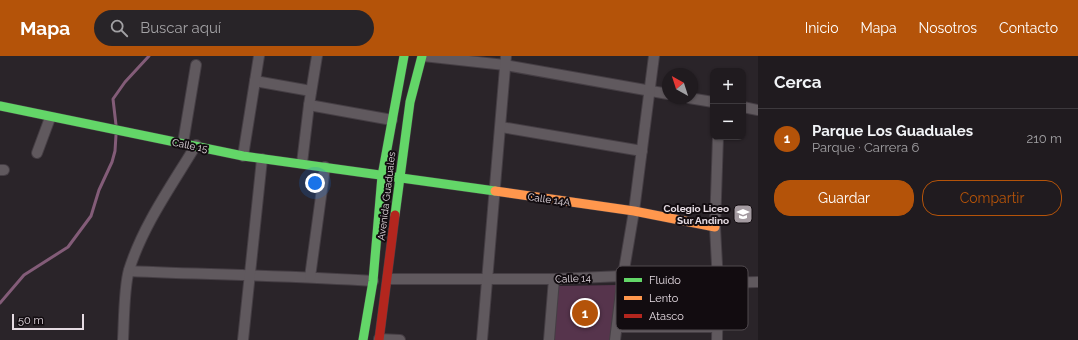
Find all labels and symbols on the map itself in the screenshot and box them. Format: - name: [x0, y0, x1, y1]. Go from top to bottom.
- north arrow: [662, 68, 698, 104]
- street label: Calle 15: [171, 137, 209, 154]
- street label: Avenida Guaduales: [376, 151, 397, 241]
- your location: [305, 173, 325, 193]
- street label: Calle 14A: [527, 191, 571, 208]
- place label: Colegio Liceo Sur Andino: [664, 203, 729, 226]
- school or university icon: Colegio Liceo Sur Andino: [732, 203, 754, 225]
- legend: [616, 266, 748, 330]
- street label: Calle 14: [555, 272, 592, 285]
- text: Fluido: [649, 274, 681, 287]
- text: Lento: [649, 292, 679, 305]
- pin: 1: [572, 298, 598, 328]
- text: Atasco: [649, 310, 684, 323]
- scale bar: [12, 312, 84, 331]

